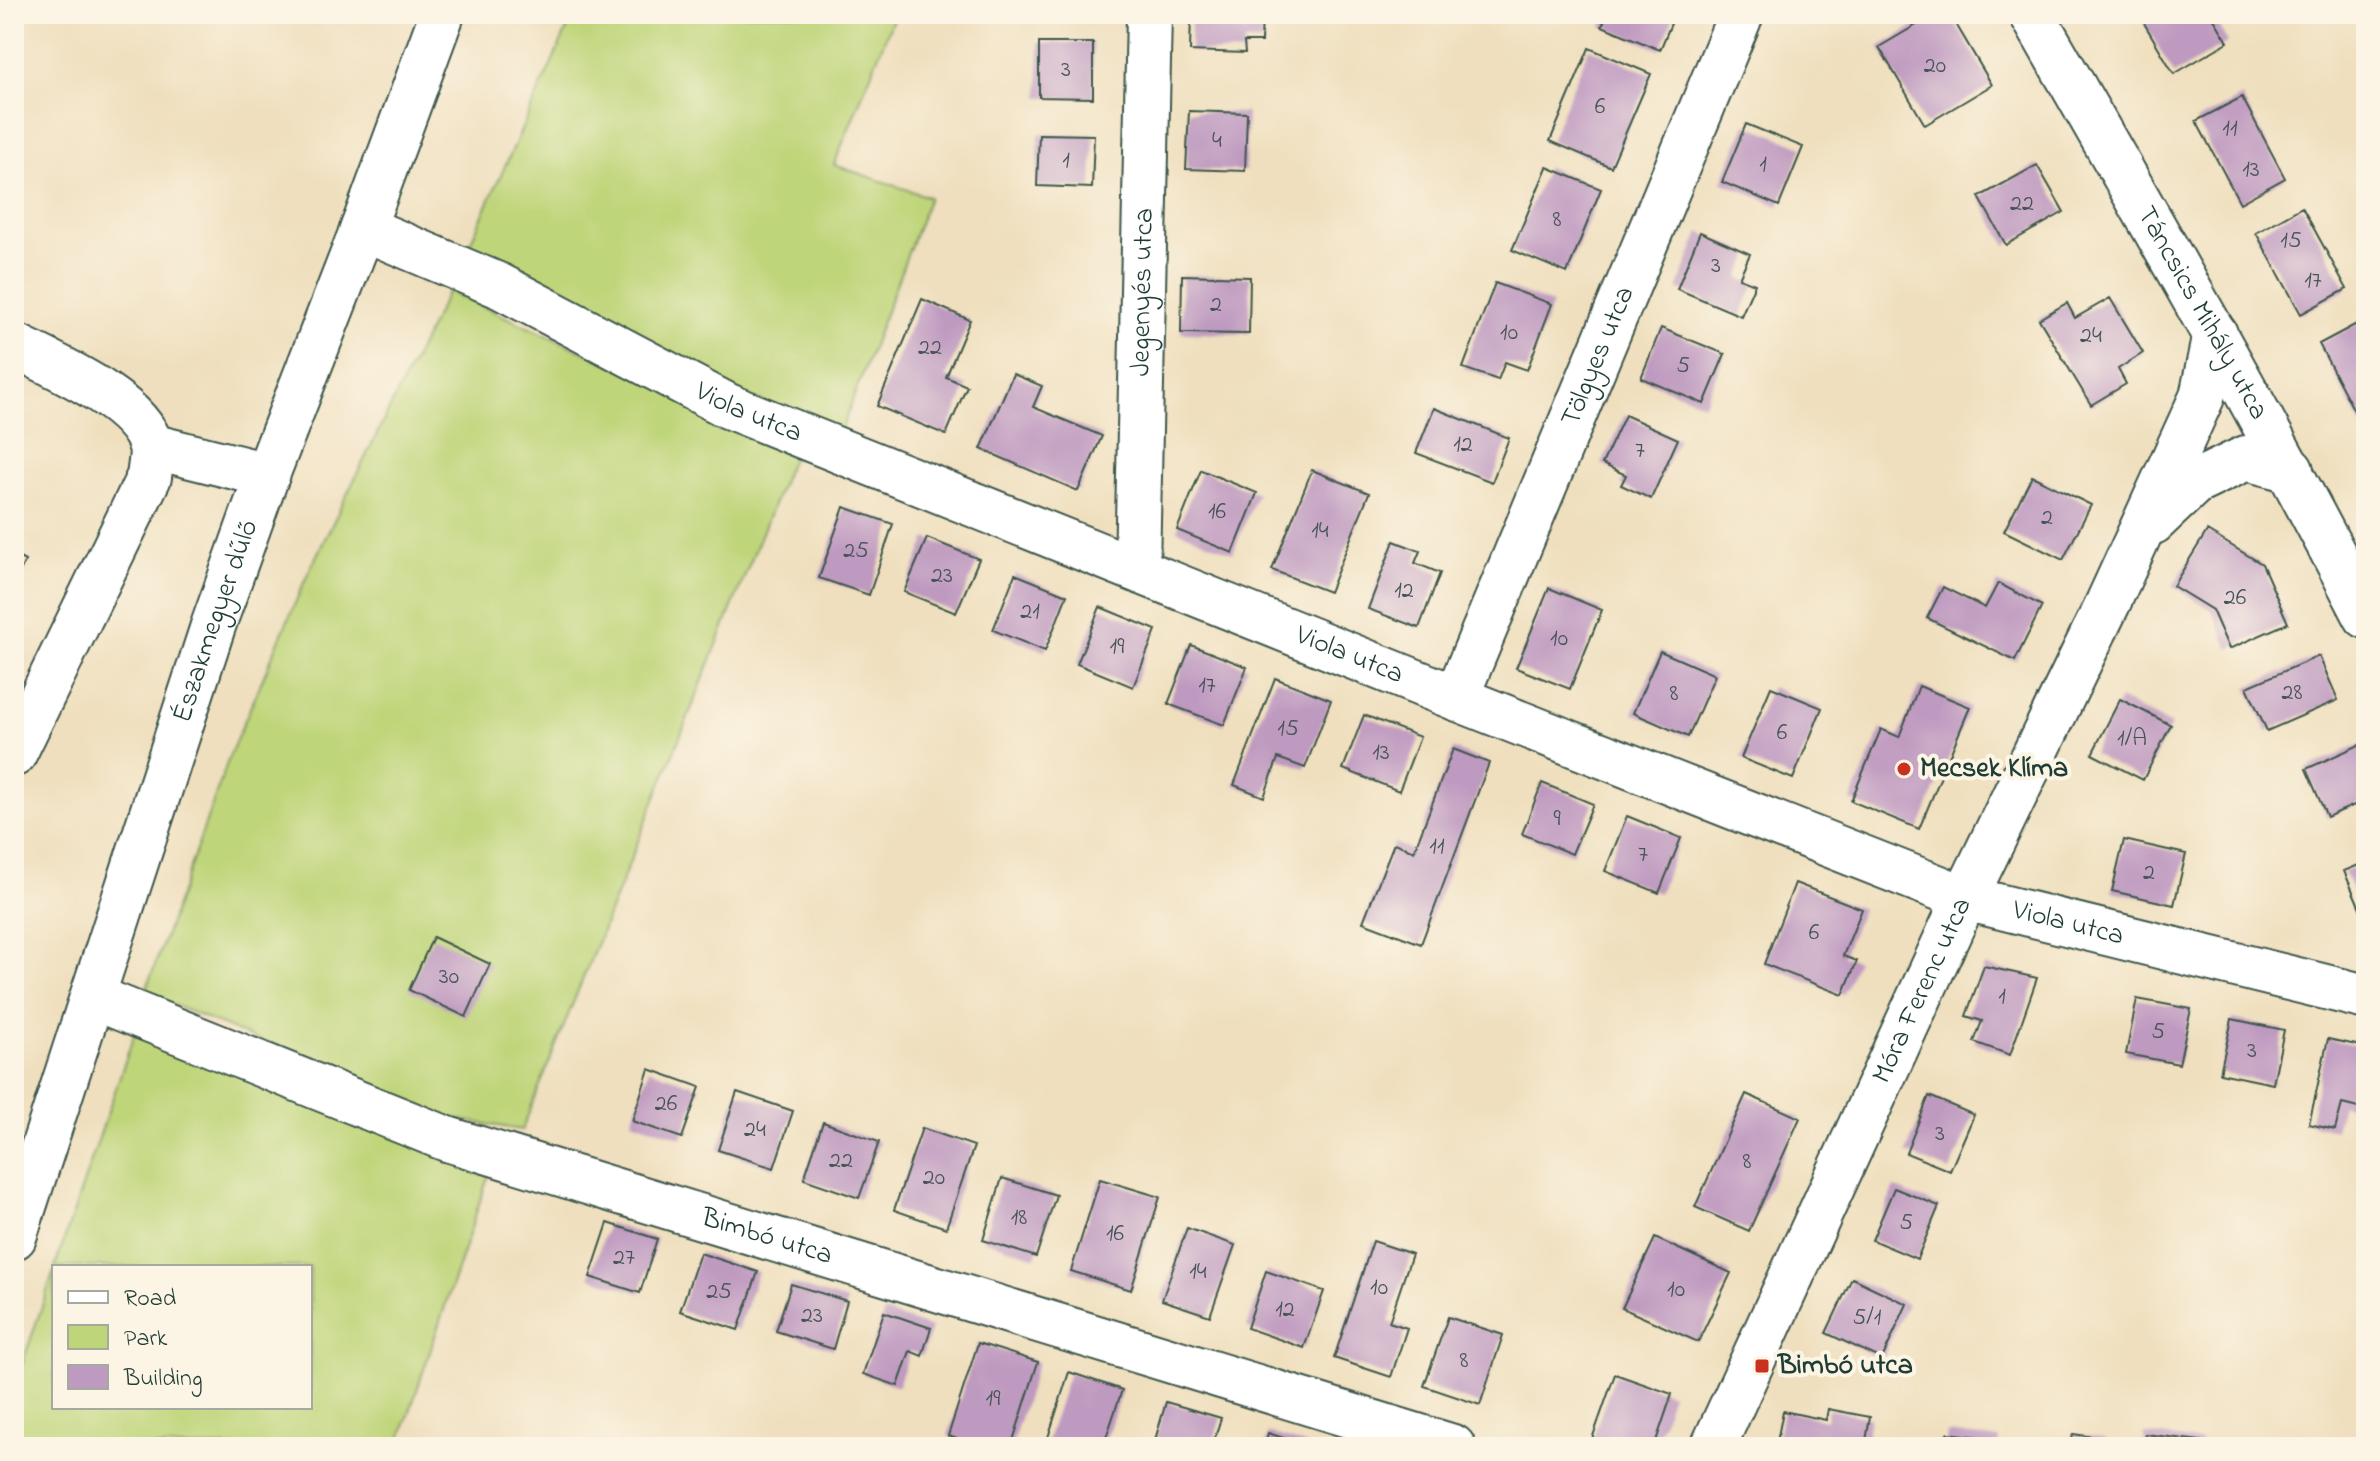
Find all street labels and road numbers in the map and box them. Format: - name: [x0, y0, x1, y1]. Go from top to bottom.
- street label: Táncsics Mihály utca: [2126, 199, 2278, 427]
- street label: Jegenyés utca: [1121, 207, 1165, 377]
- street label: Tölgyes utca: [1551, 280, 1646, 433]
- street label: Viola utca: [687, 371, 808, 454]
- street label: Északmegyer dűlő: [162, 514, 270, 728]
- street label: Viola utca: [1288, 615, 1410, 695]
- street label: Viola utca: [2007, 890, 2128, 957]
- street label: Móra Ferenc utca: [1862, 891, 1983, 1090]
- street label: Bimbó utca: [695, 1197, 837, 1276]

